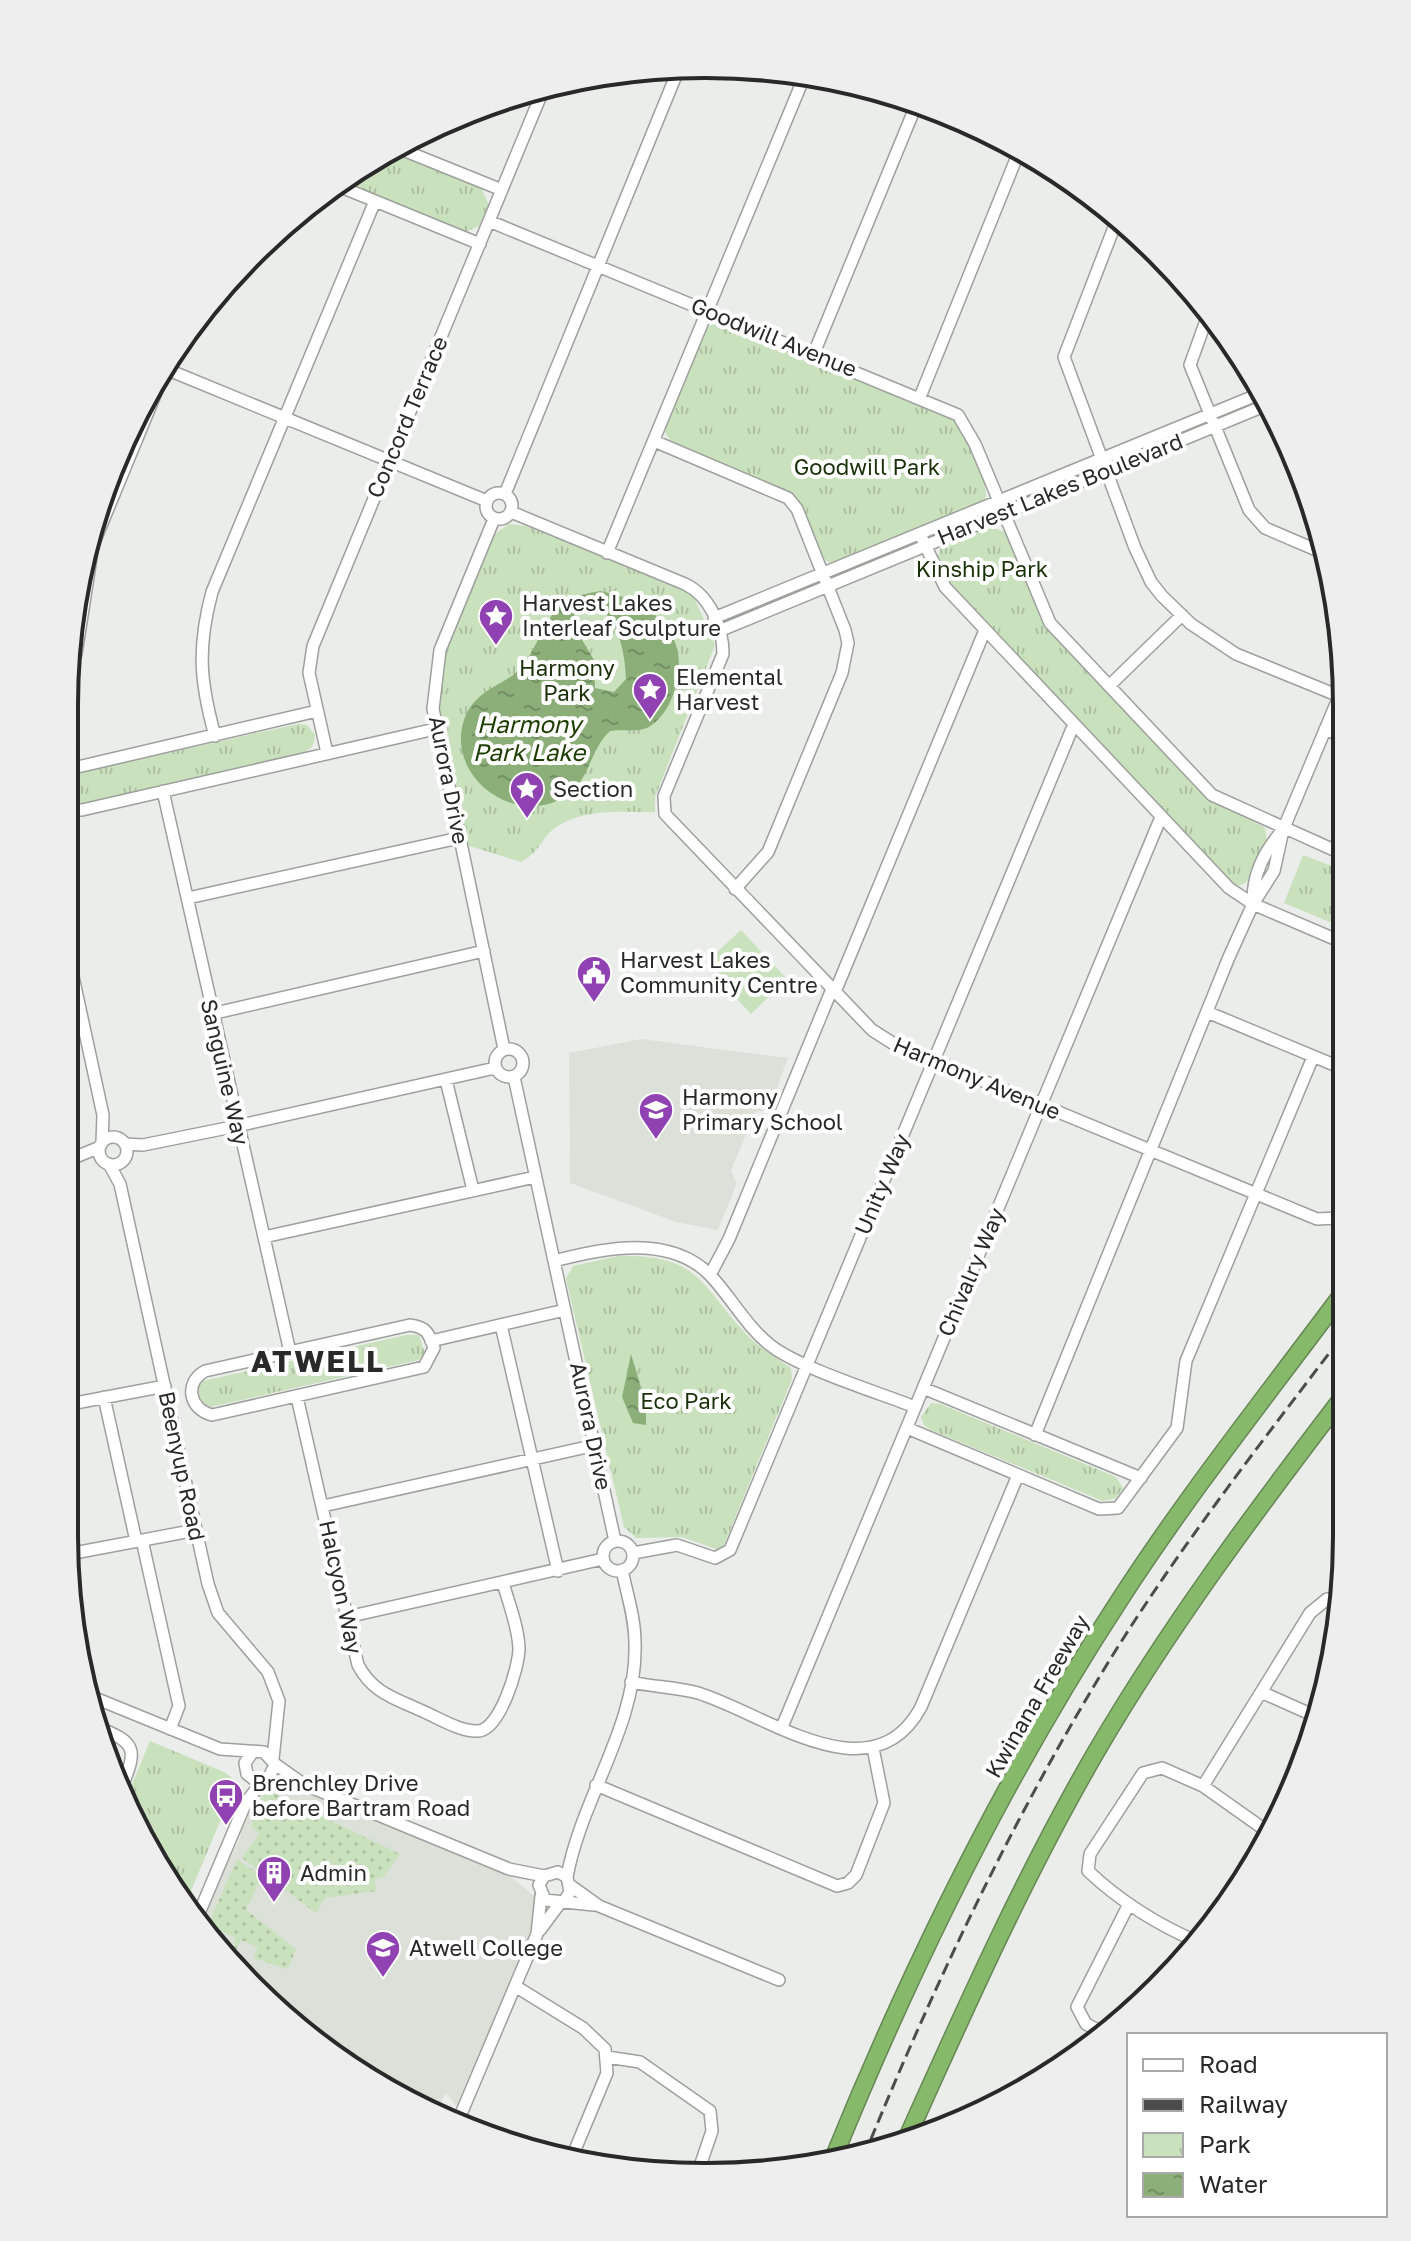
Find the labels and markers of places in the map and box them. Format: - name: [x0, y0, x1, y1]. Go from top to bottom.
- place label: Harvest Lakes Interleaf Sculpture: [522, 589, 721, 641]
- place icon: Harvest Lakes Interleaf Sculpture: [477, 597, 515, 647]
- place label: Elemental Harvest: [676, 663, 783, 715]
- place icon: Elemental Harvest: [631, 671, 669, 721]
- place icon: Section: [508, 770, 546, 820]
- place label: Section: [553, 775, 633, 802]
- place label: Harvest Lakes Community Centre: [620, 946, 818, 998]
- public building icon: Harvest Lakes Community Centre: [575, 954, 613, 1004]
- place label: Harmony Primary School: [682, 1083, 843, 1135]
- school or university icon: Harmony Primary School: [637, 1091, 675, 1141]
- place label: Brenchley Drive before Bartram Road: [252, 1769, 470, 1821]
- bus stop icon: Brenchley Drive before Bartram Road: [207, 1777, 245, 1827]
- building icon: Admin: [255, 1854, 293, 1904]
- place label: Admin: [300, 1859, 367, 1886]
- school or university icon: Atwell College: [364, 1929, 402, 1979]
- place label: Atwell College: [409, 1934, 563, 1961]

